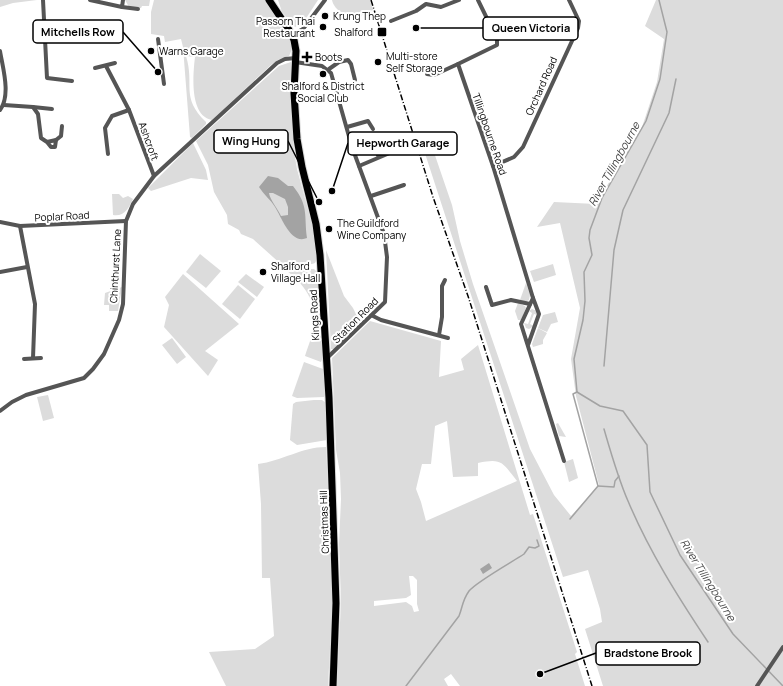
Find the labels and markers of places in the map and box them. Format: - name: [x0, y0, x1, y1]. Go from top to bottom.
- place label: Krung Thep: [333, 9, 386, 23]
- marker: Krung Thep: [320, 11, 330, 21]
- place label: Passorn Thai Restaurant: [256, 14, 315, 40]
- callout: Queen Victoria: [483, 17, 578, 40]
- callout: Mitchells Row: [33, 20, 123, 43]
- marker: Passorn Thai Restaurant: [318, 22, 328, 32]
- place label: Shalford: [334, 25, 373, 39]
- marker: Shalford: [376, 26, 388, 38]
- place label: Warns Garage: [159, 44, 224, 58]
- marker: Warns Garage: [146, 46, 156, 56]
- place label: Multi-store Self Storage: [386, 49, 443, 75]
- place label: Boots: [315, 50, 342, 64]
- marker: Boots: [302, 52, 312, 62]
- marker: Multi-store Self Storage: [373, 57, 383, 67]
- marker: Shalford & District Social Club: [318, 69, 328, 79]
- place label: Shalford & District Social Club: [282, 79, 365, 105]
- callout: Wing Hung: [214, 130, 288, 153]
- callout: Hepworth Garage: [348, 132, 457, 155]
- place label: The Guildford Wine Company: [337, 216, 407, 242]
- marker: The Guildford Wine Company: [324, 224, 334, 234]
- place label: Shalford Village Hall: [271, 259, 320, 285]
- marker: Shalford Village Hall: [258, 267, 268, 277]
- callout: Bradstone Brook: [596, 642, 700, 665]

